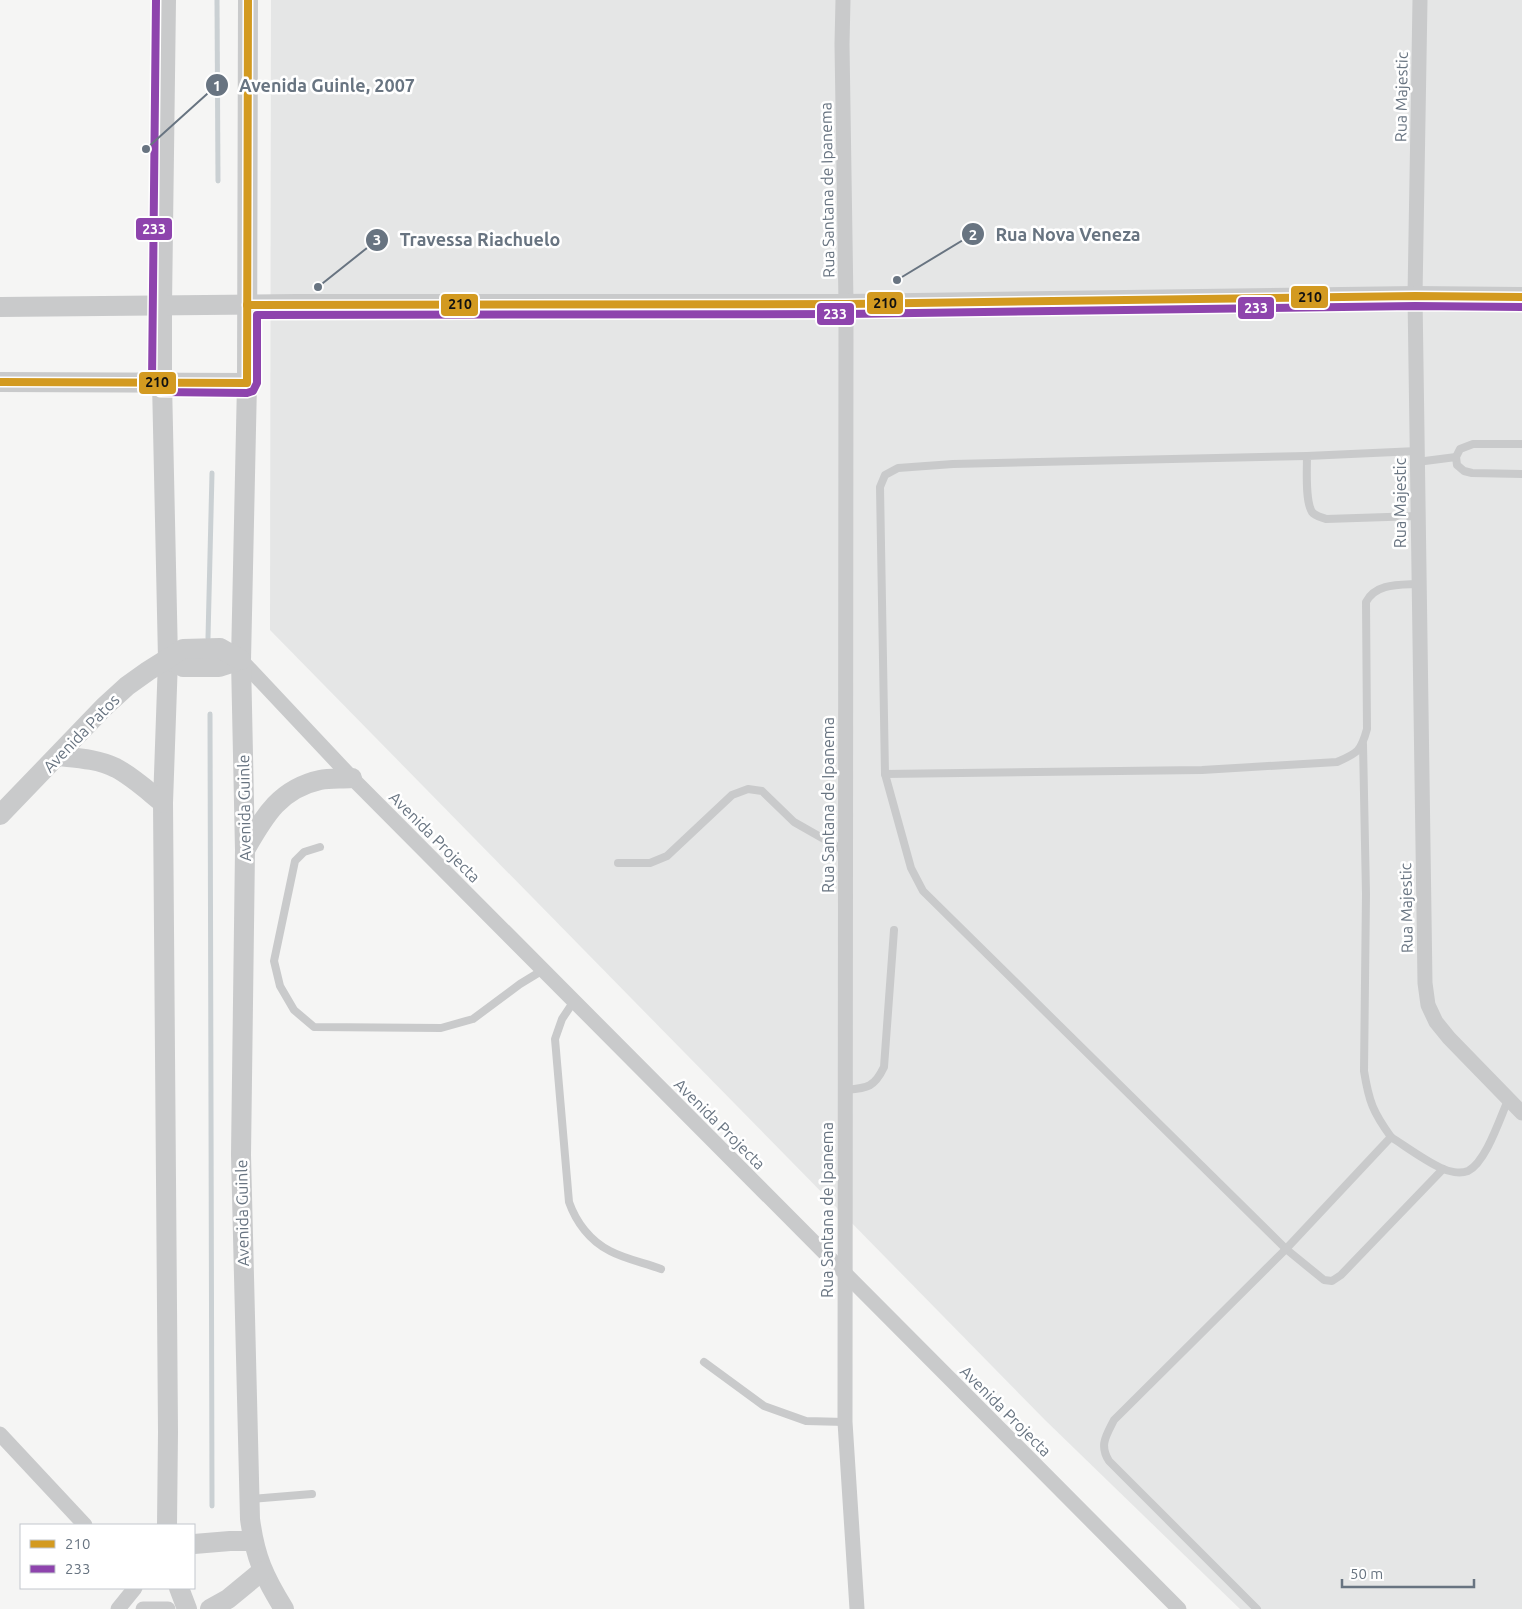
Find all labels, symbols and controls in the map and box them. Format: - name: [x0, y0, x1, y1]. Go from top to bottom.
- street label: Rua Majestic: [1391, 51, 1411, 142]
- callout: Avenida Guinle, 2007: [204, 69, 425, 102]
- text: Avenida Guinle, 2007: [239, 75, 415, 95]
- text: 1: [213, 77, 221, 94]
- street label: Rua Santana de Ipanema: [816, 102, 838, 278]
- line badge: 233: [135, 217, 173, 241]
- callout: Rua Nova Veneza: [961, 218, 1151, 251]
- text: 233: [142, 221, 166, 237]
- callout: Travessa Riachuelo: [365, 224, 570, 257]
- text: Rua Nova Veneza: [995, 224, 1141, 244]
- text: 2: [969, 226, 977, 243]
- text: Travessa Riachuelo: [400, 229, 560, 249]
- text: 3: [373, 231, 381, 248]
- line badge: 210: [1290, 285, 1329, 309]
- text: 210: [1298, 289, 1322, 305]
- line badge: 210: [866, 291, 904, 315]
- line badge: 210: [440, 293, 479, 317]
- text: 210: [873, 295, 897, 311]
- text: 210: [448, 296, 472, 312]
- line badge: 233: [1237, 296, 1275, 320]
- text: 233: [1244, 300, 1268, 316]
- line badge: 233: [816, 302, 855, 326]
- text: 233: [823, 306, 847, 322]
- line badge: 210: [138, 371, 177, 395]
- text: 210: [145, 374, 169, 390]
- street label: Rua Majestic: [1391, 457, 1409, 548]
- street label: Avenida Patos: [39, 690, 123, 776]
- street label: Rua Santana de Ipanema: [819, 717, 837, 893]
- street label: Avenida Guinle: [234, 754, 254, 862]
- street label: Avenida Projecta: [386, 788, 484, 886]
- street label: Rua Majestic: [1396, 862, 1416, 953]
- street label: Avenida Projecta: [671, 1075, 769, 1173]
- street label: Rua Santana de Ipanema: [818, 1122, 836, 1298]
- street label: Avenida Guinle: [232, 1159, 252, 1267]
- street label: Avenida Projecta: [957, 1362, 1055, 1460]
- legend: [20, 1524, 195, 1589]
- text: 210: [65, 1535, 90, 1552]
- scale bar: [1342, 1556, 1474, 1588]
- text: 233: [65, 1560, 90, 1577]
- text: 50 m: [1350, 1565, 1383, 1582]

